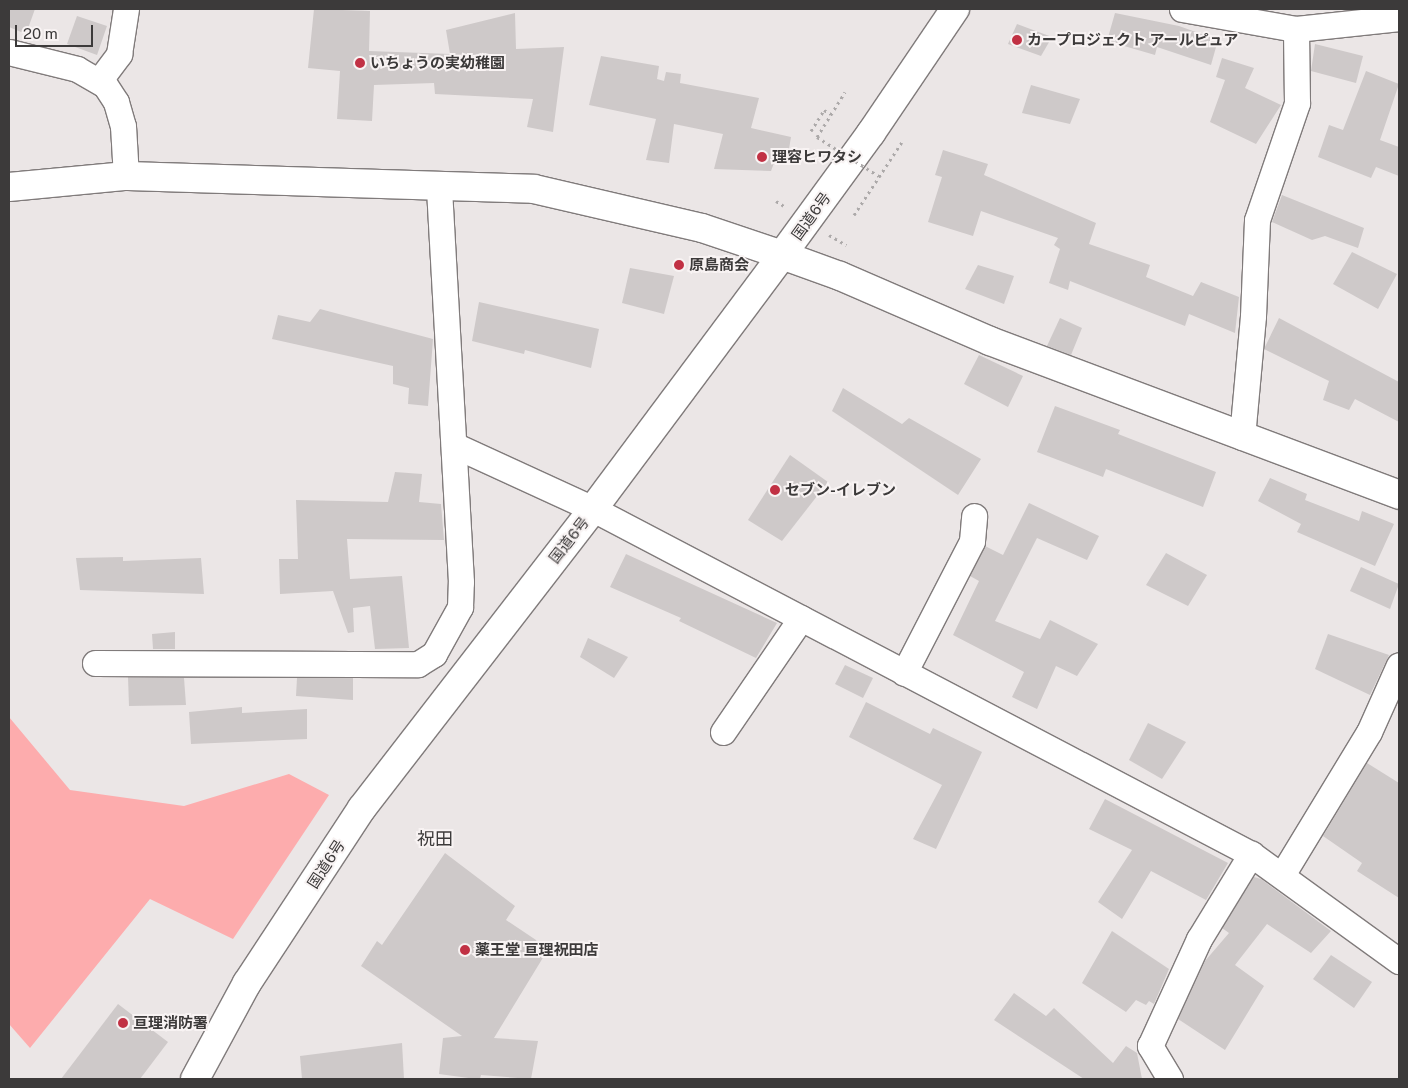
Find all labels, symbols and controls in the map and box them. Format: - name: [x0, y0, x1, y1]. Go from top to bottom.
- scale bar: [18, 15, 95, 47]
- text: 20 m: [23, 25, 58, 42]
- place label: カープロジェクト アールピュア: [1027, 31, 1239, 49]
- marker: カープロジェクト アールピュア: [1011, 34, 1023, 46]
- place label: いちょうの実幼稚園: [370, 54, 505, 72]
- marker: いちょうの実幼稚園: [354, 57, 366, 69]
- place label: 理容ヒワタシ: [772, 148, 862, 166]
- marker: 理容ヒワタシ: [756, 151, 768, 163]
- street label: 国道6号: [788, 189, 834, 243]
- place label: 原島商会: [689, 256, 749, 274]
- marker: 原島商会: [673, 259, 685, 271]
- place label: セブン-イレブン: [785, 481, 896, 499]
- marker: セブン-イレブン: [769, 484, 781, 496]
- street label: 国道6号: [545, 513, 593, 567]
- district label: 祝田: [417, 828, 453, 850]
- street label: 国道6号: [304, 836, 348, 892]
- place label: 薬王堂 亘理祝田店: [475, 941, 598, 959]
- marker: 薬王堂 亘理祝田店: [459, 944, 471, 956]
- place label: 亘理消防署: [133, 1014, 208, 1032]
- marker: 亘理消防署: [117, 1017, 129, 1029]

